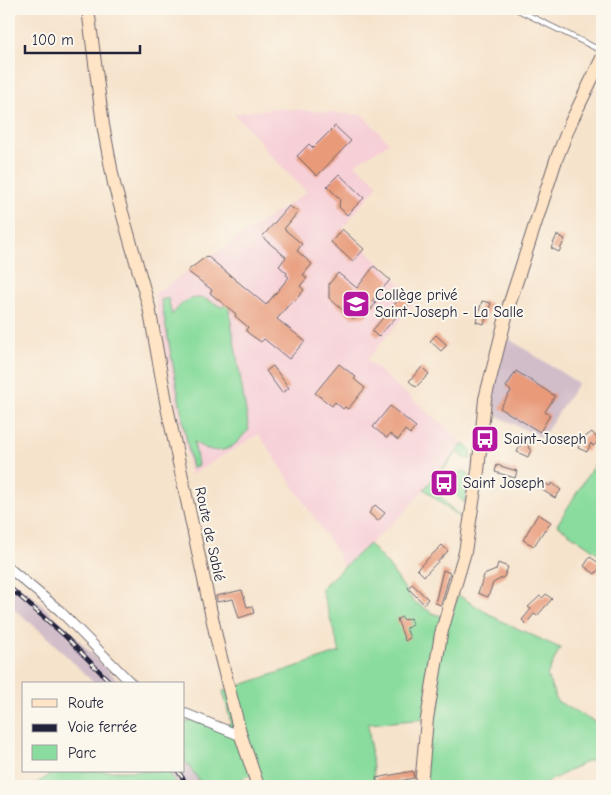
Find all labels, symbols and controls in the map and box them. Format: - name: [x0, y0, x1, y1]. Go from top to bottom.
- scale bar: [25, 22, 140, 54]
- text: 100 m: [32, 31, 74, 49]
- place label: Collège privé Saint-Joseph - La Salle: [375, 286, 524, 321]
- school or university icon: Collège privé Saint-Joseph - La Salle: [341, 289, 371, 319]
- bus stop icon: Saint-Joseph: [470, 424, 500, 454]
- place label: Saint-Joseph: [504, 430, 586, 448]
- bus stop icon: Saint Joseph: [429, 468, 459, 498]
- place label: Saint Joseph: [463, 474, 544, 492]
- street label: Route de Sablé: [191, 485, 229, 583]
- legend: [22, 682, 185, 772]
- text: Route: [68, 694, 104, 712]
- text: Voie ferrée: [68, 718, 137, 736]
- text: Parc: [68, 744, 96, 762]

